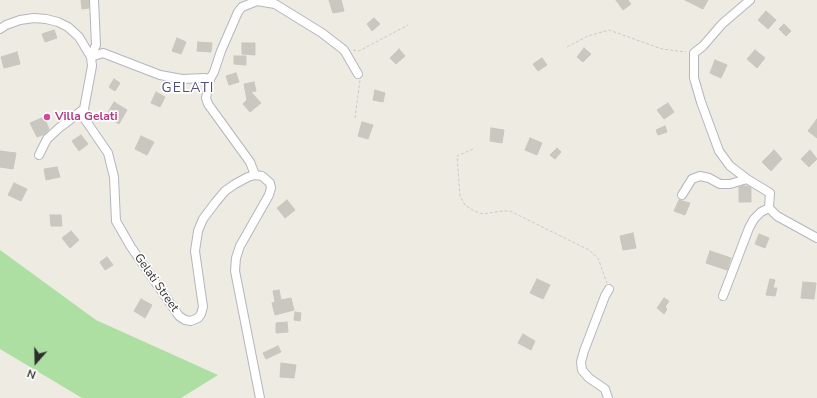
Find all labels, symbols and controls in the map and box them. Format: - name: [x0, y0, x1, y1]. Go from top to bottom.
- district label: GELATI: [162, 81, 214, 97]
- place label: Villa Gelati: [55, 110, 117, 124]
- marker: Villa Gelati: [42, 112, 52, 122]
- street label: Gelati Street: [131, 251, 181, 315]
- north arrow: [16, 342, 56, 382]
- text: N: [25, 365, 38, 382]

